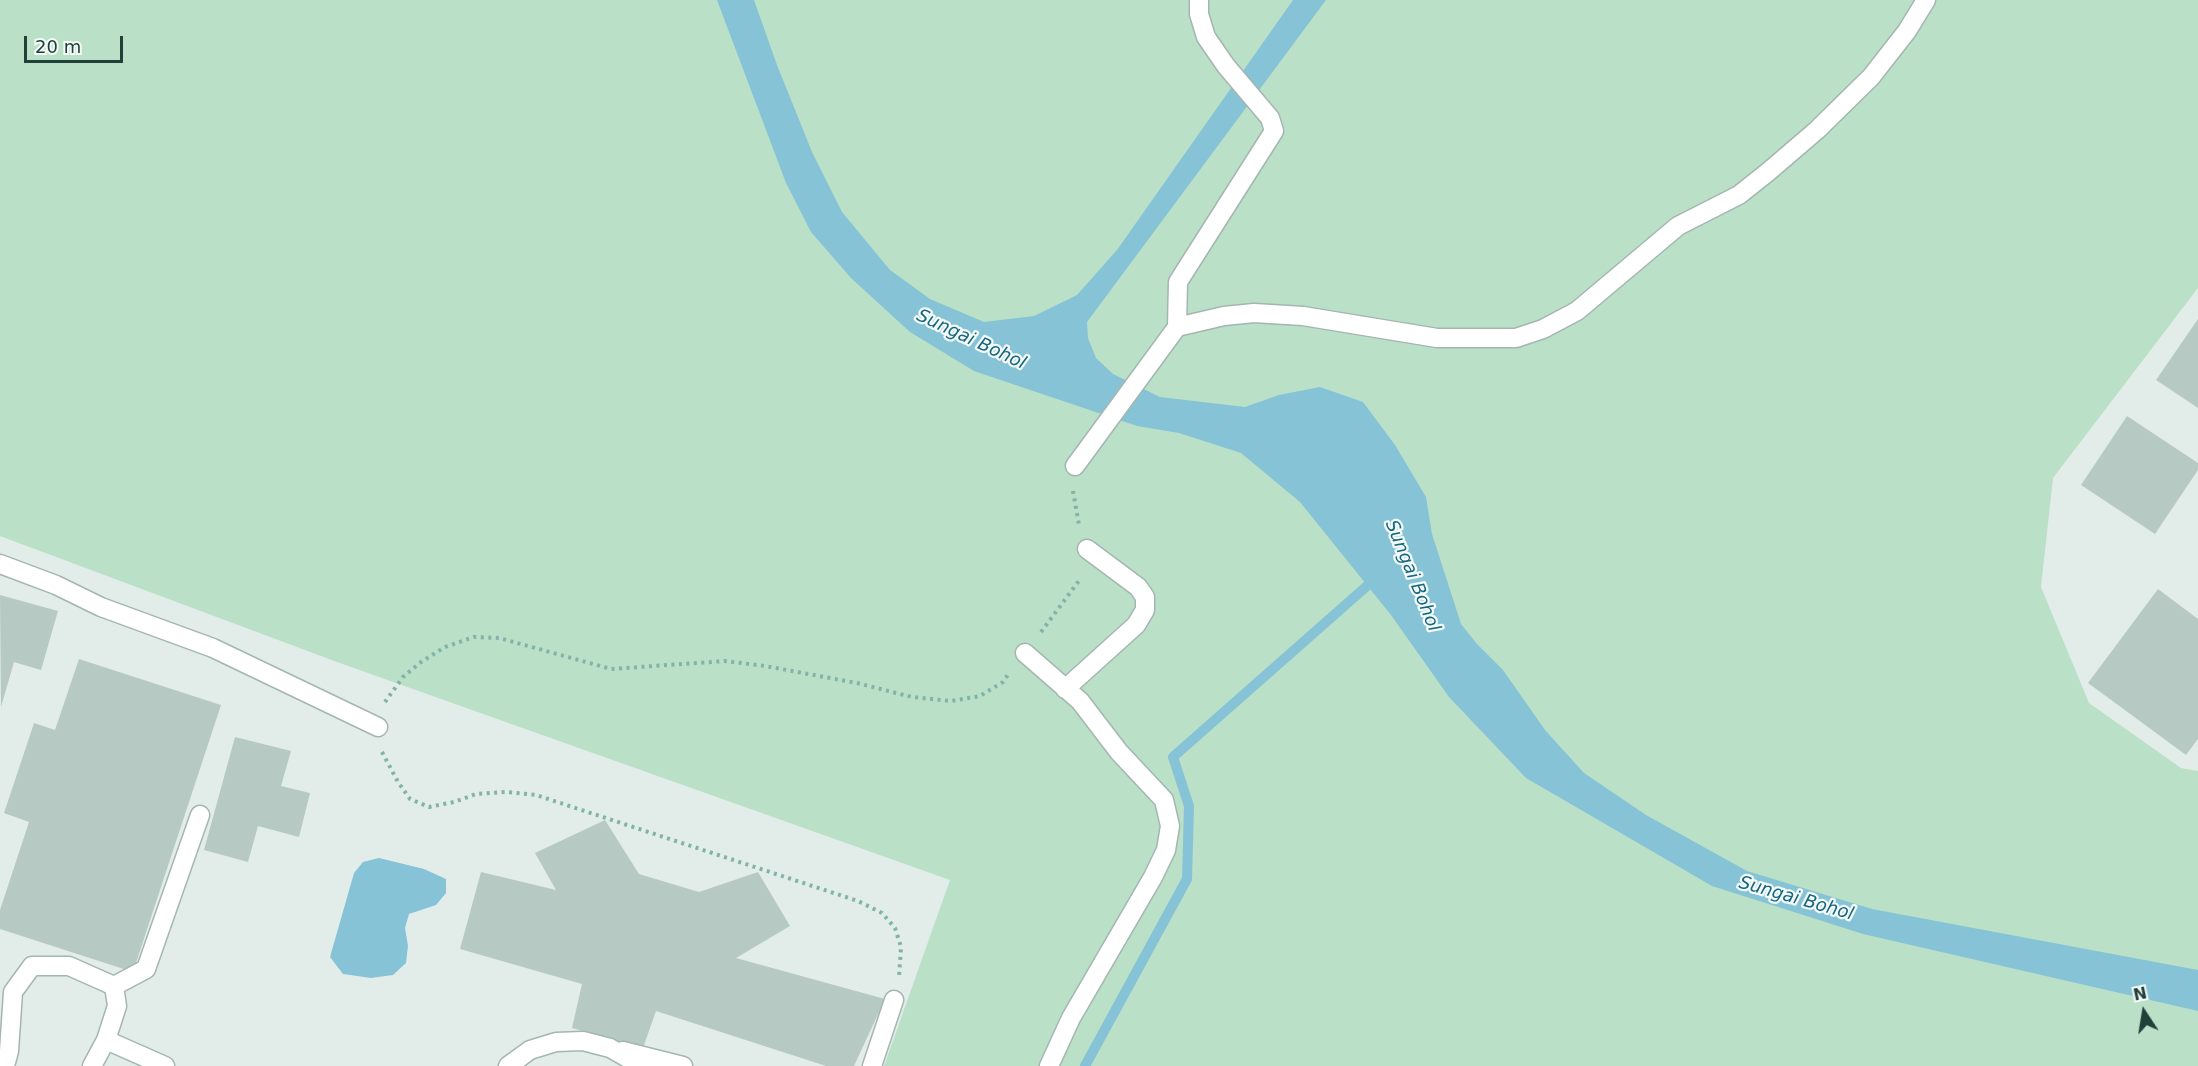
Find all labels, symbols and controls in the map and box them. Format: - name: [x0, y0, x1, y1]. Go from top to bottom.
- scale bar: [27, 24, 126, 62]
- text: 20 m: [35, 36, 81, 57]
- water label: Sungai Bohol: [913, 305, 1029, 375]
- water label: Sungai Bohol: [1380, 517, 1444, 635]
- water label: Sungai Bohol: [1736, 872, 1856, 926]
- north arrow: [2114, 982, 2174, 1042]
- text: N: [2132, 983, 2149, 1005]

